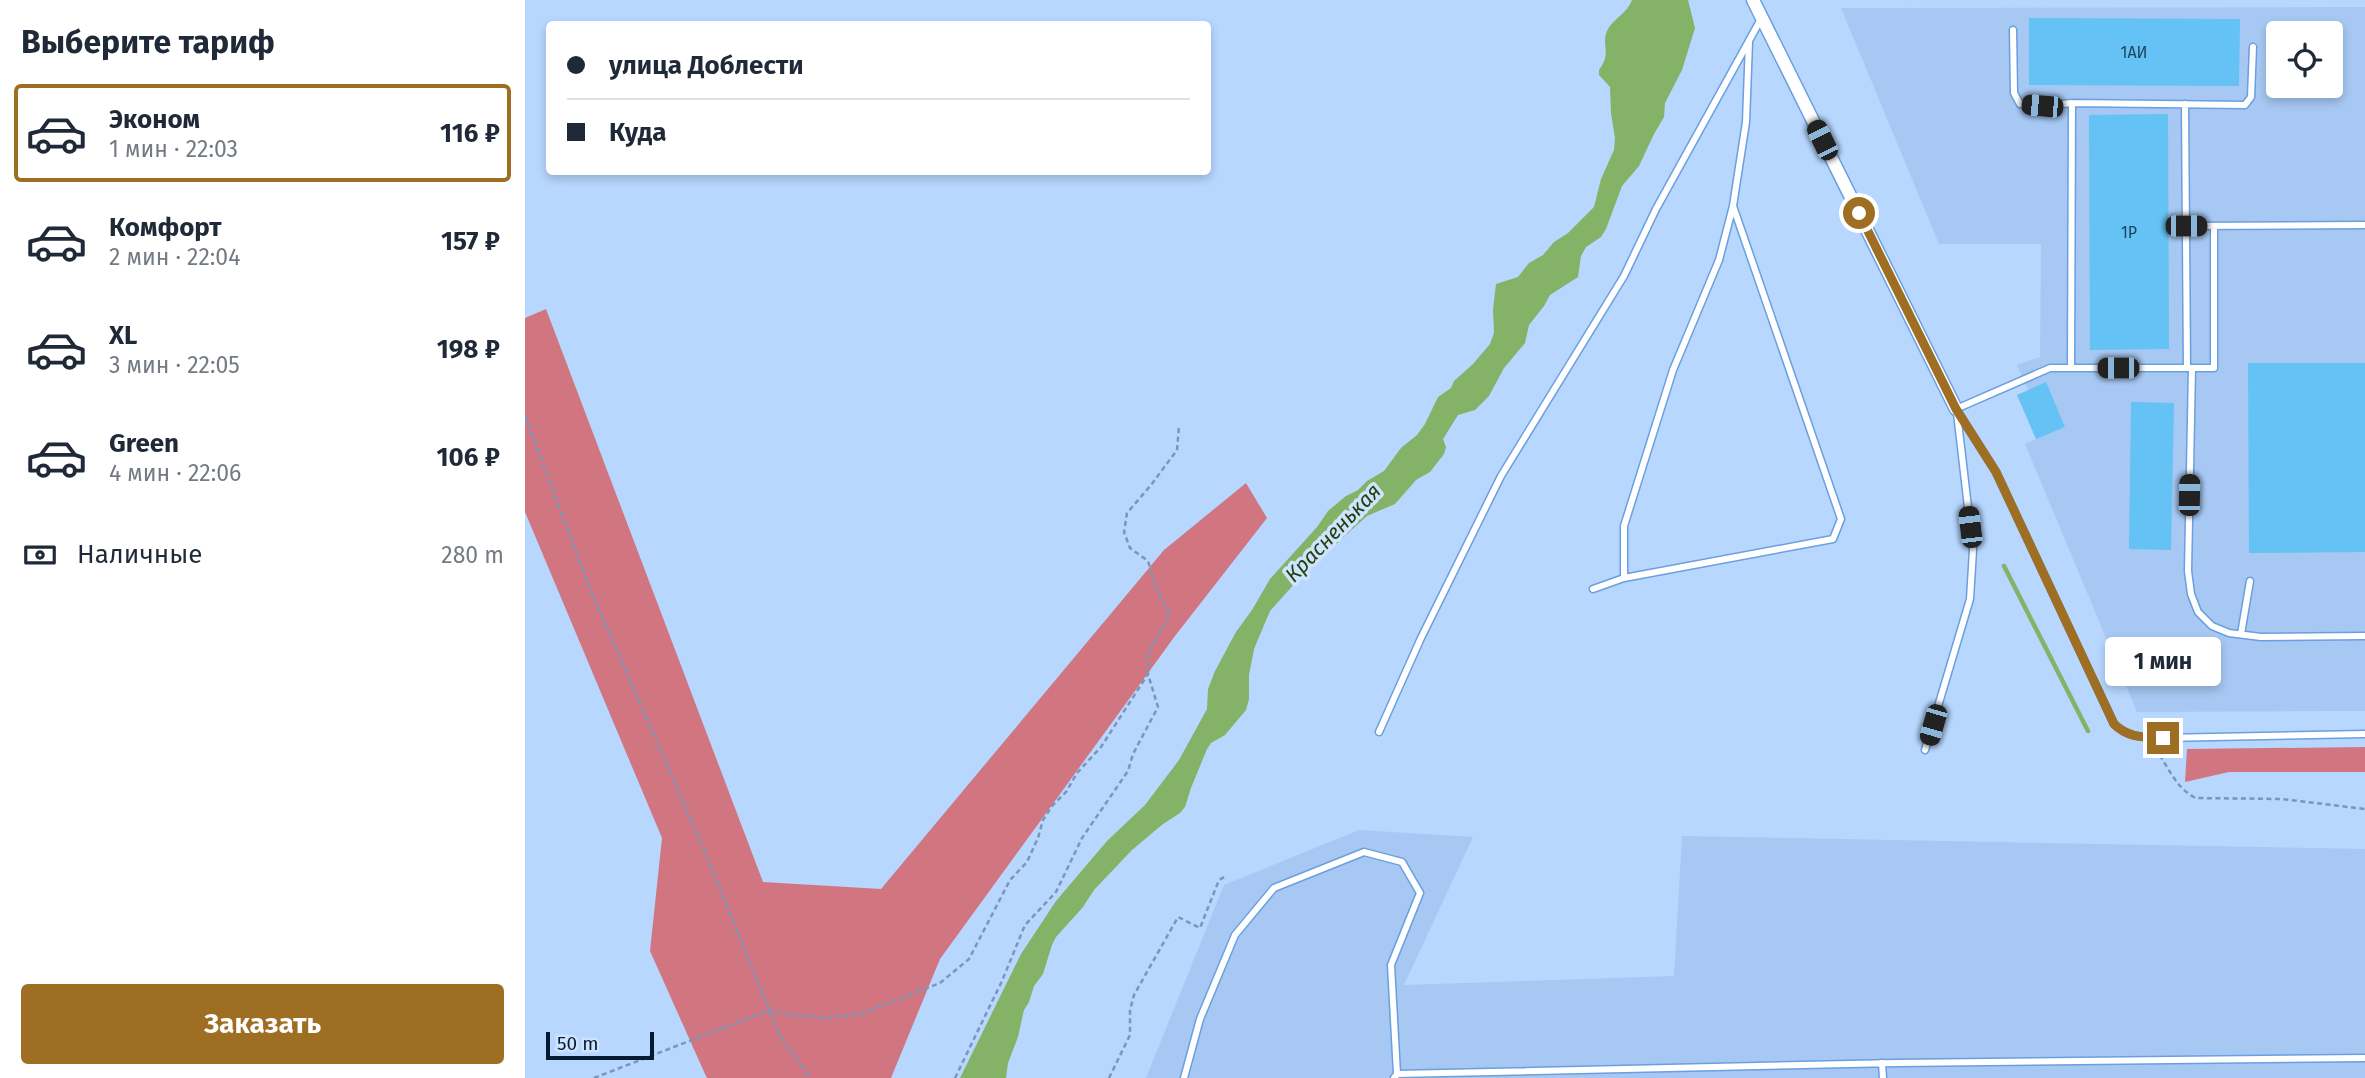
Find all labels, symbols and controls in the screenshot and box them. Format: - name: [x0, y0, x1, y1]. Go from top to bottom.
- map controls: [2266, 21, 2343, 98]
- button: locate: [2266, 21, 2343, 98]
- text: Выберите тариф: [21, 23, 275, 61]
- house number: 1АИ: [2120, 43, 2148, 62]
- text: улица Доблести: [609, 50, 804, 81]
- car: [2021, 94, 2064, 118]
- icon: car: [25, 102, 88, 165]
- text: Эконом: [109, 104, 200, 135]
- text: Куда: [609, 117, 667, 148]
- car: [1804, 117, 1841, 163]
- text: 116 ₽: [440, 118, 500, 149]
- text: 1 мин · 22:03: [109, 135, 238, 163]
- route start: [1843, 197, 1875, 229]
- icon: car: [25, 210, 88, 273]
- text: Комфорт: [109, 212, 222, 243]
- car: [2166, 216, 2208, 237]
- house number: 1Р: [2121, 223, 2137, 242]
- text: 157 ₽: [441, 226, 500, 257]
- text: 2 мин · 22:04: [109, 243, 240, 271]
- icon: car: [25, 318, 88, 381]
- text: XL: [109, 320, 137, 351]
- text: 198 ₽: [437, 334, 500, 365]
- text: 3 мин · 22:05: [109, 351, 240, 379]
- car: [2098, 358, 2140, 379]
- icon: car: [25, 426, 88, 489]
- text: Green: [109, 428, 179, 459]
- text: 106 ₽: [436, 442, 500, 473]
- text: 4 мин · 22:06: [109, 459, 241, 487]
- car: [2179, 474, 2200, 516]
- water label: Красненькая: [1279, 478, 1387, 588]
- car: [1958, 505, 1983, 549]
- icon: cash: [21, 536, 59, 574]
- text: Наличные: [77, 539, 202, 570]
- text: 280 m: [441, 541, 504, 569]
- callout: 1 мин: [2105, 636, 2221, 686]
- text: 1 мин: [2134, 647, 2192, 675]
- car: [1918, 702, 1949, 748]
- route end: [2147, 722, 2179, 754]
- button: Заказать: [21, 984, 504, 1064]
- scale bar: [546, 1029, 655, 1061]
- text: 50 m: [557, 1032, 598, 1055]

